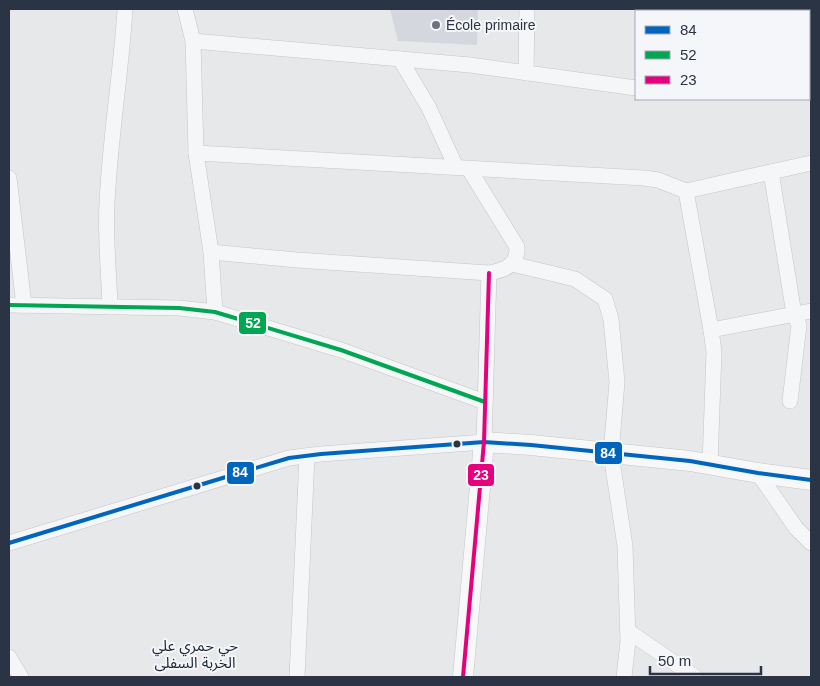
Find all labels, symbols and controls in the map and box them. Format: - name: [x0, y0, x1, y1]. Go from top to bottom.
- legend: [635, 10, 810, 100]
- place label: École primaire: [446, 17, 536, 33]
- marker: École primaire: [430, 19, 442, 31]
- text: 84: [680, 21, 697, 38]
- text: 52: [680, 46, 697, 63]
- text: 23: [680, 71, 697, 88]
- line badge: 52: [238, 311, 267, 335]
- text: 52: [245, 315, 261, 331]
- unlabelled marker: [452, 439, 462, 449]
- line badge: 84: [594, 441, 623, 465]
- text: 84: [600, 445, 616, 461]
- line badge: 84: [226, 461, 255, 485]
- line badge: 23: [467, 463, 495, 487]
- text: 84: [232, 464, 248, 480]
- text: 23: [473, 467, 489, 483]
- unlabelled marker: [192, 481, 202, 491]
- district label: حي حمري علي الخربة السفلى: [152, 637, 238, 672]
- scale bar: [650, 644, 761, 676]
- text: 50 m: [658, 652, 691, 669]

